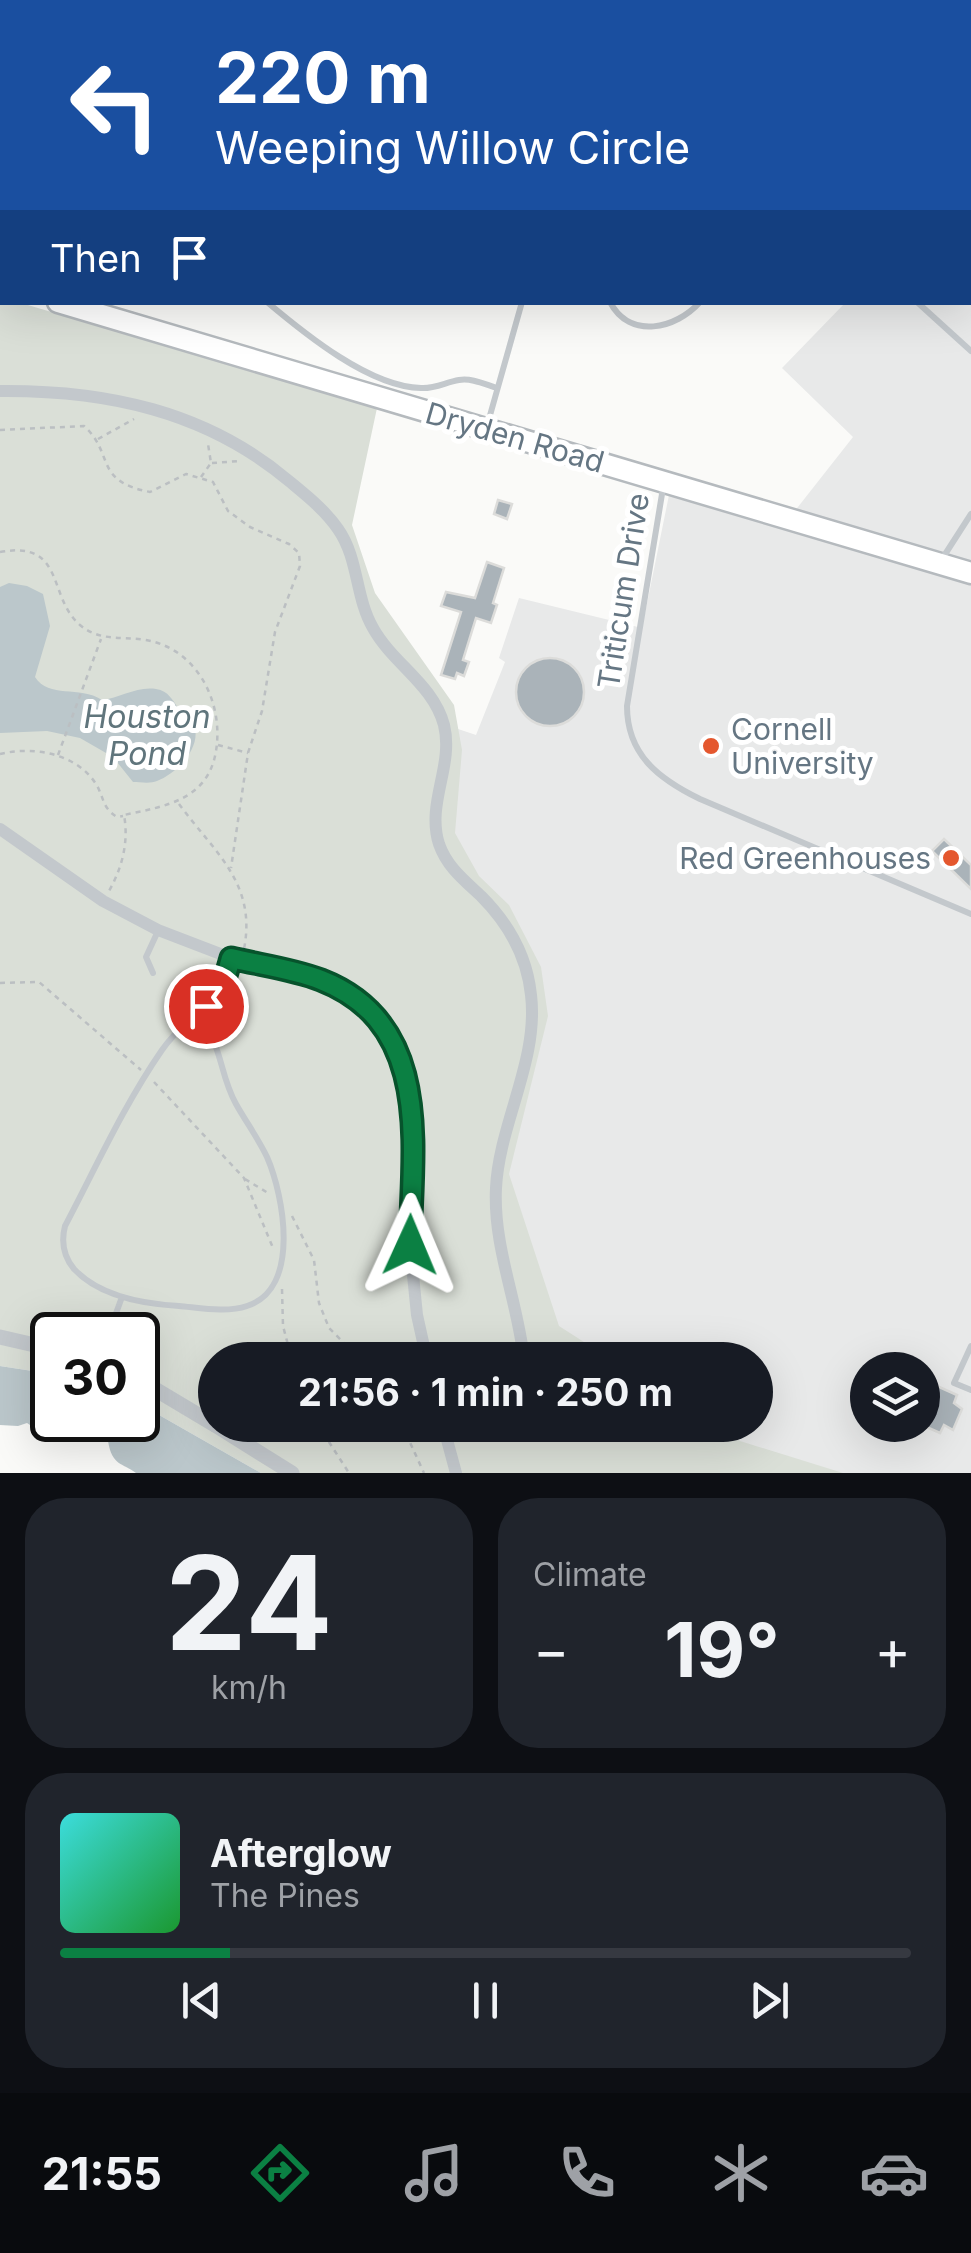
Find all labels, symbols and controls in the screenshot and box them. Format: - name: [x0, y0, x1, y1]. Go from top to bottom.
- text: 220 m: [215, 35, 431, 120]
- icon: left: [50, 40, 180, 170]
- text: Weeping Willow Circle: [215, 120, 690, 175]
- icon: arrive: [162, 230, 217, 285]
- text: Then: [50, 235, 142, 281]
- street label: Dryden Road: [422, 394, 608, 480]
- street label: Triticum Drive: [590, 490, 656, 692]
- water label: Houston Pond: [83, 697, 211, 773]
- place label: Cornell University: [731, 711, 874, 781]
- marker: Cornell University: [700, 735, 722, 757]
- place label: Red Greenhouses: [679, 840, 931, 876]
- marker: Red Greenhouses: [940, 847, 962, 869]
- pin: [164, 964, 249, 1049]
- icon: arrive: [179, 979, 234, 1034]
- position arrow: [358, 1193, 462, 1297]
- speed limit sign: 30: [30, 1312, 160, 1442]
- map controls: [850, 1352, 940, 1442]
- button: layers: [850, 1352, 940, 1442]
- text: 21:56 · 1 min · 250 m: [298, 1369, 673, 1415]
- text: 24: [165, 1524, 333, 1681]
- text: Climate: [533, 1555, 647, 1594]
- text: 19°: [664, 1604, 780, 1695]
- text: −: [533, 1617, 569, 1683]
- text: +: [875, 1617, 911, 1683]
- text: km/h: [211, 1668, 287, 1707]
- text: Afterglow: [210, 1830, 392, 1876]
- text: The Pines: [210, 1876, 360, 1915]
- icon: previous: [174, 1973, 229, 2028]
- icon: pause: [458, 1973, 513, 2028]
- icon: next: [742, 1973, 797, 2028]
- icon: directions: [245, 2138, 315, 2208]
- icon: music: [399, 2138, 469, 2208]
- icon: phone: [552, 2138, 622, 2208]
- icon: climate: [706, 2138, 776, 2208]
- icon: car: [859, 2138, 929, 2208]
- text: 21:55: [42, 2146, 162, 2201]

